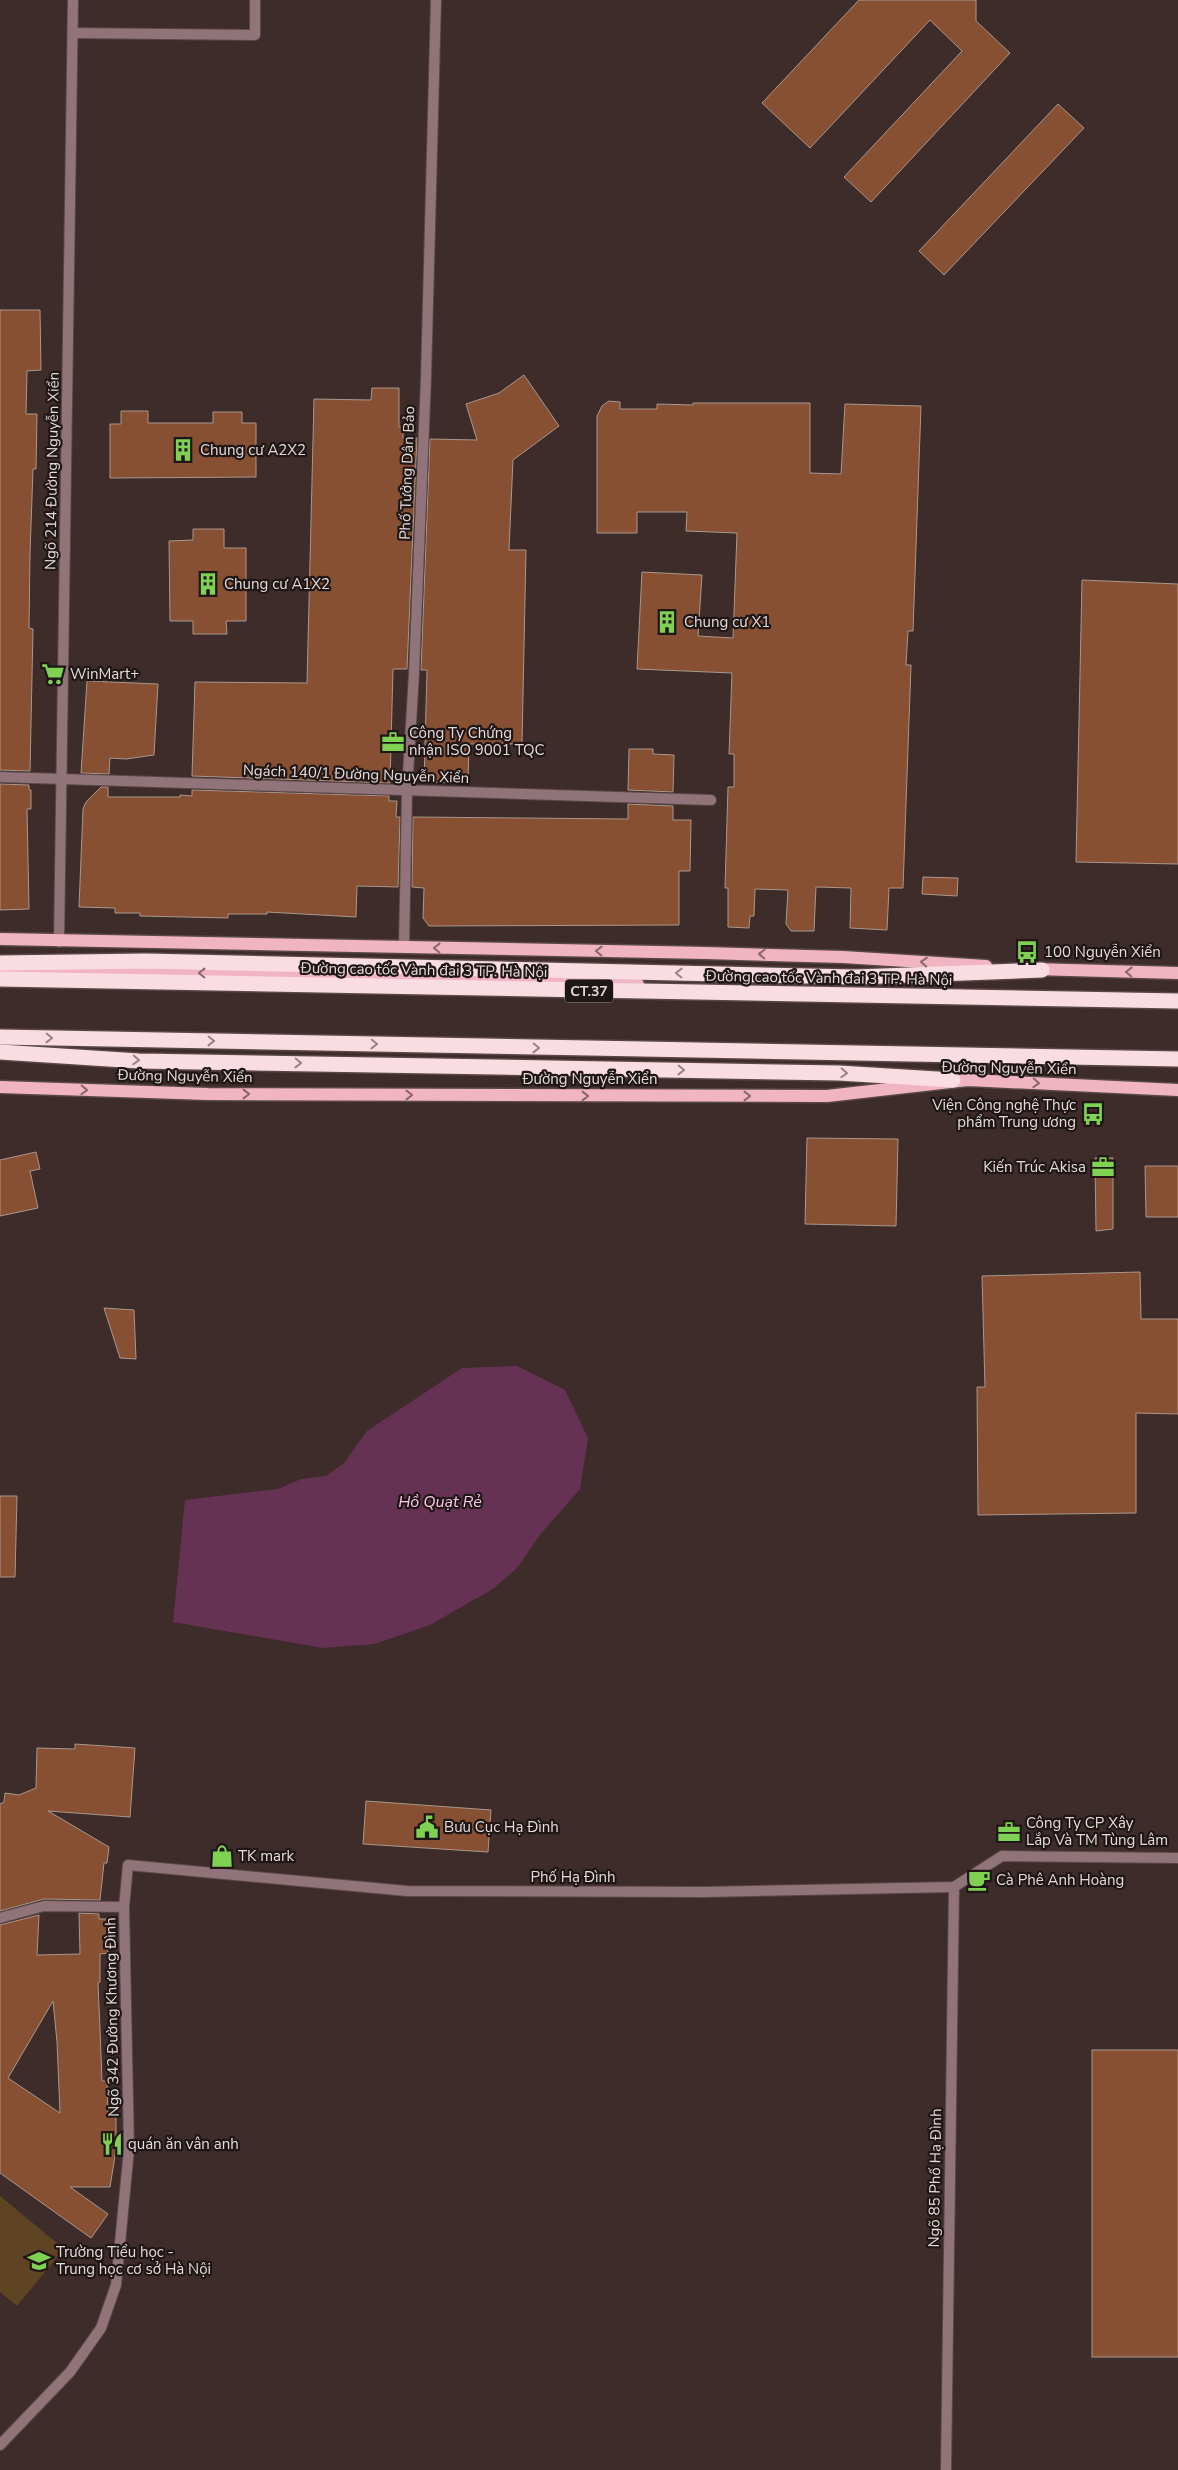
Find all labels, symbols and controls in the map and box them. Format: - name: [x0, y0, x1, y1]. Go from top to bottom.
- street label: Ngõ 214 Đường Nguyễn Xiển: [40, 372, 64, 570]
- street label: Phố Tưởng Dân Bảo: [395, 406, 419, 540]
- building icon: Chung cư A2X2: [170, 437, 196, 463]
- place label: Chung cư A2X2: [200, 440, 306, 460]
- building icon: Chung cư A1X2: [195, 571, 221, 597]
- place label: Chung cư A1X2: [224, 574, 330, 594]
- building icon: Chung cư X1: [654, 609, 680, 635]
- place label: Chung cư X1: [684, 612, 770, 632]
- supermarket icon: WinMart+: [40, 661, 66, 687]
- place label: WinMart+: [70, 664, 139, 684]
- place label: Công Ty Chứng nhận ISO 9001 TQC: [409, 723, 545, 760]
- office icon: Công Ty Chứng nhận ISO 9001 TQC: [380, 729, 406, 755]
- street label: Ngách 140/1 Đường Nguyễn Xiển: [243, 760, 469, 788]
- bus stop icon: 100 Nguyễn Xiển: [1014, 939, 1040, 965]
- place label: 100 Nguyễn Xiển: [1044, 942, 1161, 962]
- one-way arrow: [432, 943, 440, 953]
- one-way arrow: [595, 946, 602, 956]
- one-way arrow: [757, 949, 765, 960]
- one-way arrow: [920, 957, 928, 968]
- street label: Đường cao tốc Vành đai 3 TP. Hà Nội: [299, 958, 548, 982]
- street label: Đường cao tốc Vành đai 3 TP. Hà Nội: [704, 966, 953, 990]
- one-way arrow: [198, 967, 206, 978]
- one-way arrow: [1125, 967, 1133, 977]
- one-way arrow: [674, 968, 682, 978]
- road number: CT.37: [565, 979, 613, 1002]
- one-way arrow: [45, 1033, 53, 1043]
- one-way arrow: [208, 1036, 215, 1046]
- one-way arrow: [370, 1039, 378, 1050]
- one-way arrow: [532, 1043, 540, 1053]
- one-way arrow: [132, 1055, 140, 1066]
- street label: Đường Nguyễn Xiển: [940, 1057, 1077, 1079]
- one-way arrow: [295, 1058, 303, 1069]
- street label: Đường Nguyễn Xiển: [116, 1065, 253, 1087]
- one-way arrow: [678, 1065, 685, 1075]
- one-way arrow: [840, 1068, 848, 1079]
- street label: Đường Nguyễn Xiển: [521, 1069, 658, 1089]
- one-way arrow: [1033, 1078, 1041, 1089]
- one-way arrow: [80, 1085, 88, 1096]
- one-way arrow: [242, 1089, 250, 1099]
- one-way arrow: [405, 1090, 413, 1100]
- one-way arrow: [582, 1091, 589, 1101]
- one-way arrow: [744, 1091, 752, 1101]
- place label: Viện Công nghệ Thực phẩm Trung ương: [931, 1095, 1076, 1132]
- bus stop icon: Viện Công nghệ Thực phẩm Trung ương: [1080, 1101, 1106, 1127]
- office icon: Kiến Trúc Akisa: [1090, 1154, 1116, 1180]
- place label: Kiến Trúc Akisa: [983, 1157, 1086, 1177]
- water label: Hồ Quạt Rẻ: [398, 1491, 482, 1513]
- place label: Công Ty CP Xây Lắp Và TM Tùng Lâm: [1026, 1813, 1168, 1850]
- public building icon: Bưu Cục Hạ Đình: [414, 1814, 440, 1840]
- place label: Bưu Cục Hạ Đình: [444, 1817, 559, 1837]
- office icon: Công Ty CP Xây Lắp Và TM Tùng Lâm: [996, 1819, 1022, 1845]
- shop icon: TK mark: [209, 1843, 235, 1869]
- place label: TK mark: [238, 1846, 294, 1866]
- street label: Phố Hạ Đình: [530, 1867, 616, 1887]
- cafe icon: Cà Phê Anh Hoàng: [966, 1867, 992, 1893]
- place label: Cà Phê Anh Hoàng: [996, 1870, 1124, 1890]
- street label: Ngõ 342 Đường Khương Đình: [100, 1917, 124, 2117]
- street label: Ngõ 85 Phố Hạ Đình: [924, 2108, 946, 2248]
- restaurant icon: quán ăn vân anh: [99, 2131, 125, 2157]
- place label: quán ăn vân anh: [128, 2134, 239, 2154]
- place label: Trường Tiểu học - Trung học cơ sở Hà Nội: [56, 2242, 211, 2279]
- school or university icon: Trường Tiểu học - Trung học cơ sở Hà Nội: [26, 2248, 52, 2274]

